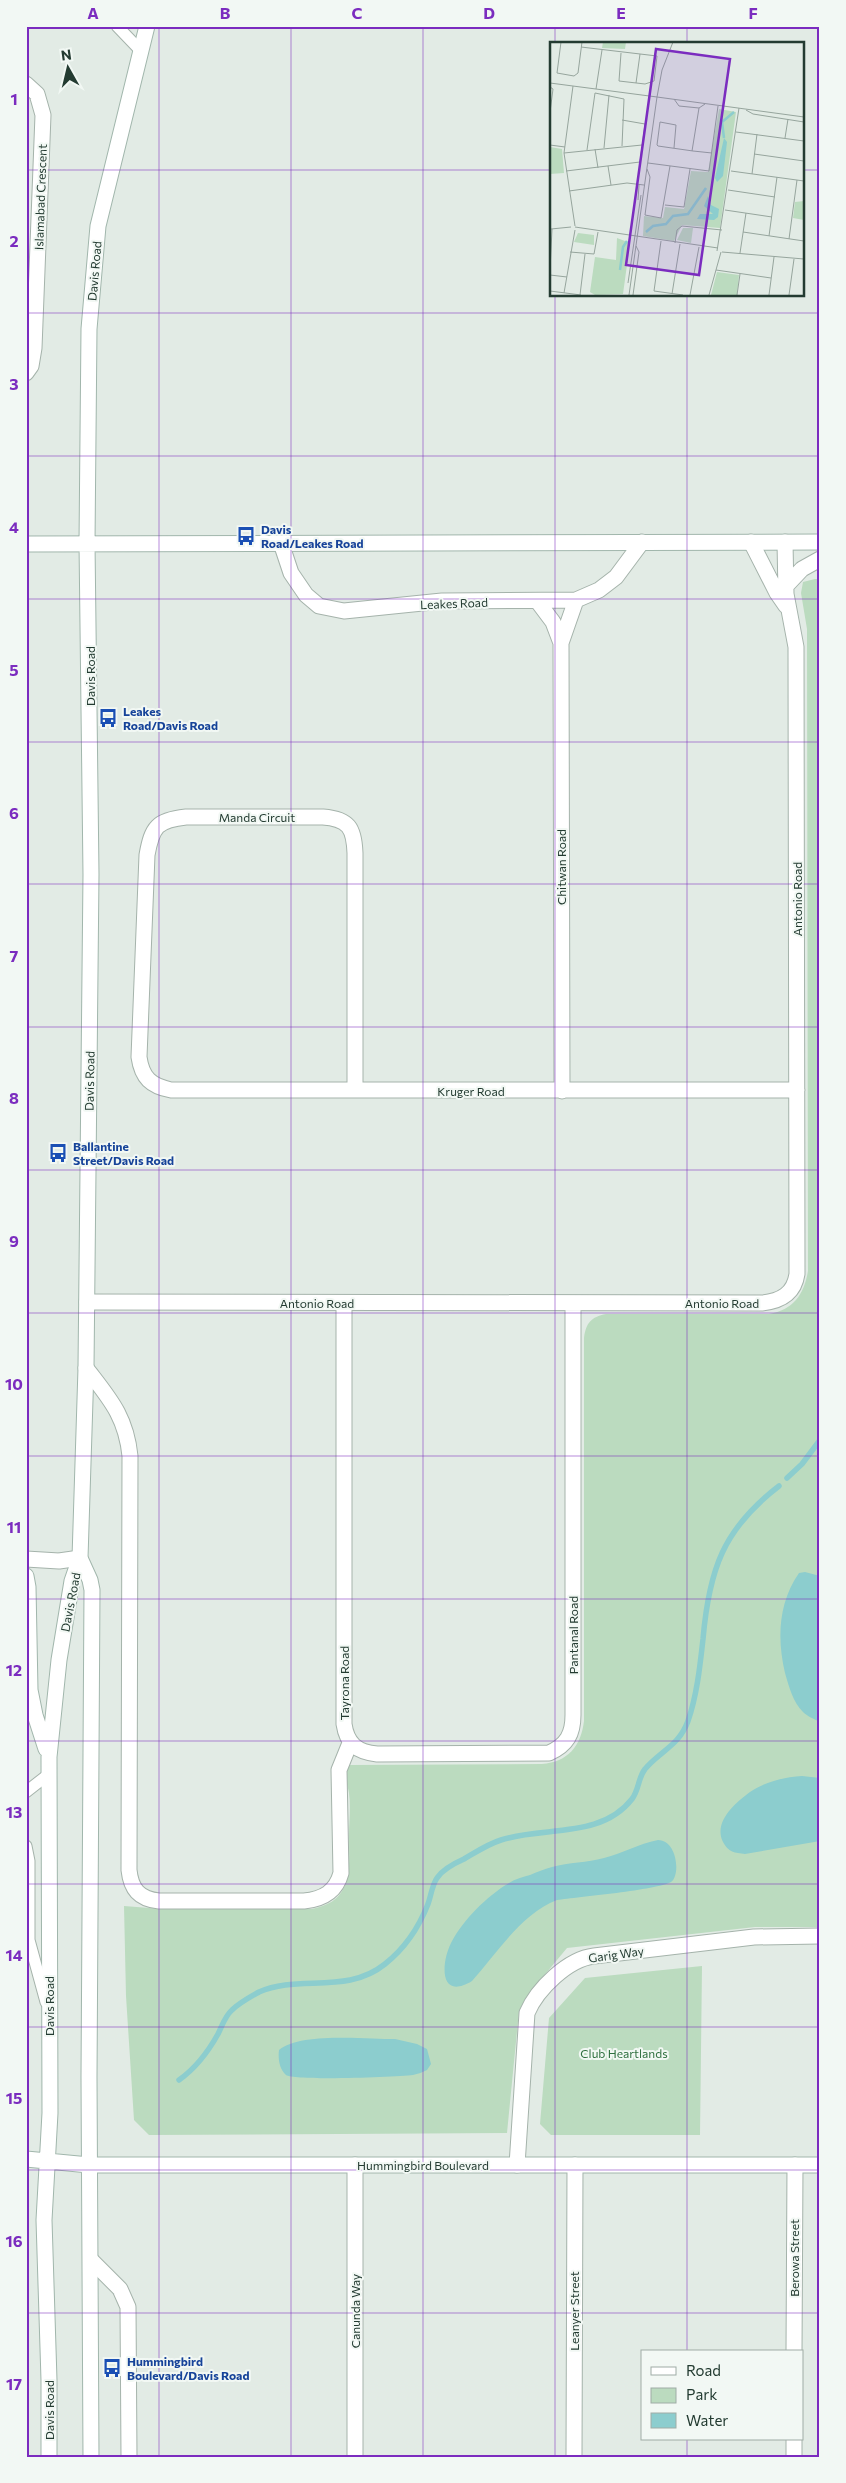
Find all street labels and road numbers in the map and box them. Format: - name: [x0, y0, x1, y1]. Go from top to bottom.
- street label: Islamabad Crescent: [31, 144, 49, 250]
- street label: Davis Road: [84, 240, 104, 301]
- street label: Leakes Road: [420, 595, 488, 611]
- street label: Davis Road: [83, 646, 97, 706]
- street label: Manda Circuit: [219, 810, 295, 824]
- street label: Chitwan Road: [554, 829, 568, 905]
- street label: Antonio Road: [790, 862, 804, 936]
- street label: Davis Road: [81, 1051, 97, 1111]
- street label: Kruger Road: [437, 1084, 505, 1098]
- street label: Antonio Road: [280, 1296, 354, 1310]
- street label: Antonio Road: [685, 1296, 759, 1310]
- street label: Davis Road: [57, 1571, 83, 1633]
- street label: Pantanal Road: [566, 1596, 580, 1674]
- street label: Tayrona Road: [337, 1646, 351, 1720]
- street label: Garig Way: [587, 1943, 645, 1965]
- street label: Davis Road: [42, 1976, 56, 2036]
- street label: Hummingbird Boulevard: [357, 2158, 489, 2172]
- street label: Berowa Street: [787, 2219, 801, 2297]
- street label: Leanyer Street: [567, 2271, 581, 2351]
- street label: Canunda Way: [348, 2274, 362, 2348]
- street label: Davis Road: [42, 2380, 56, 2440]

